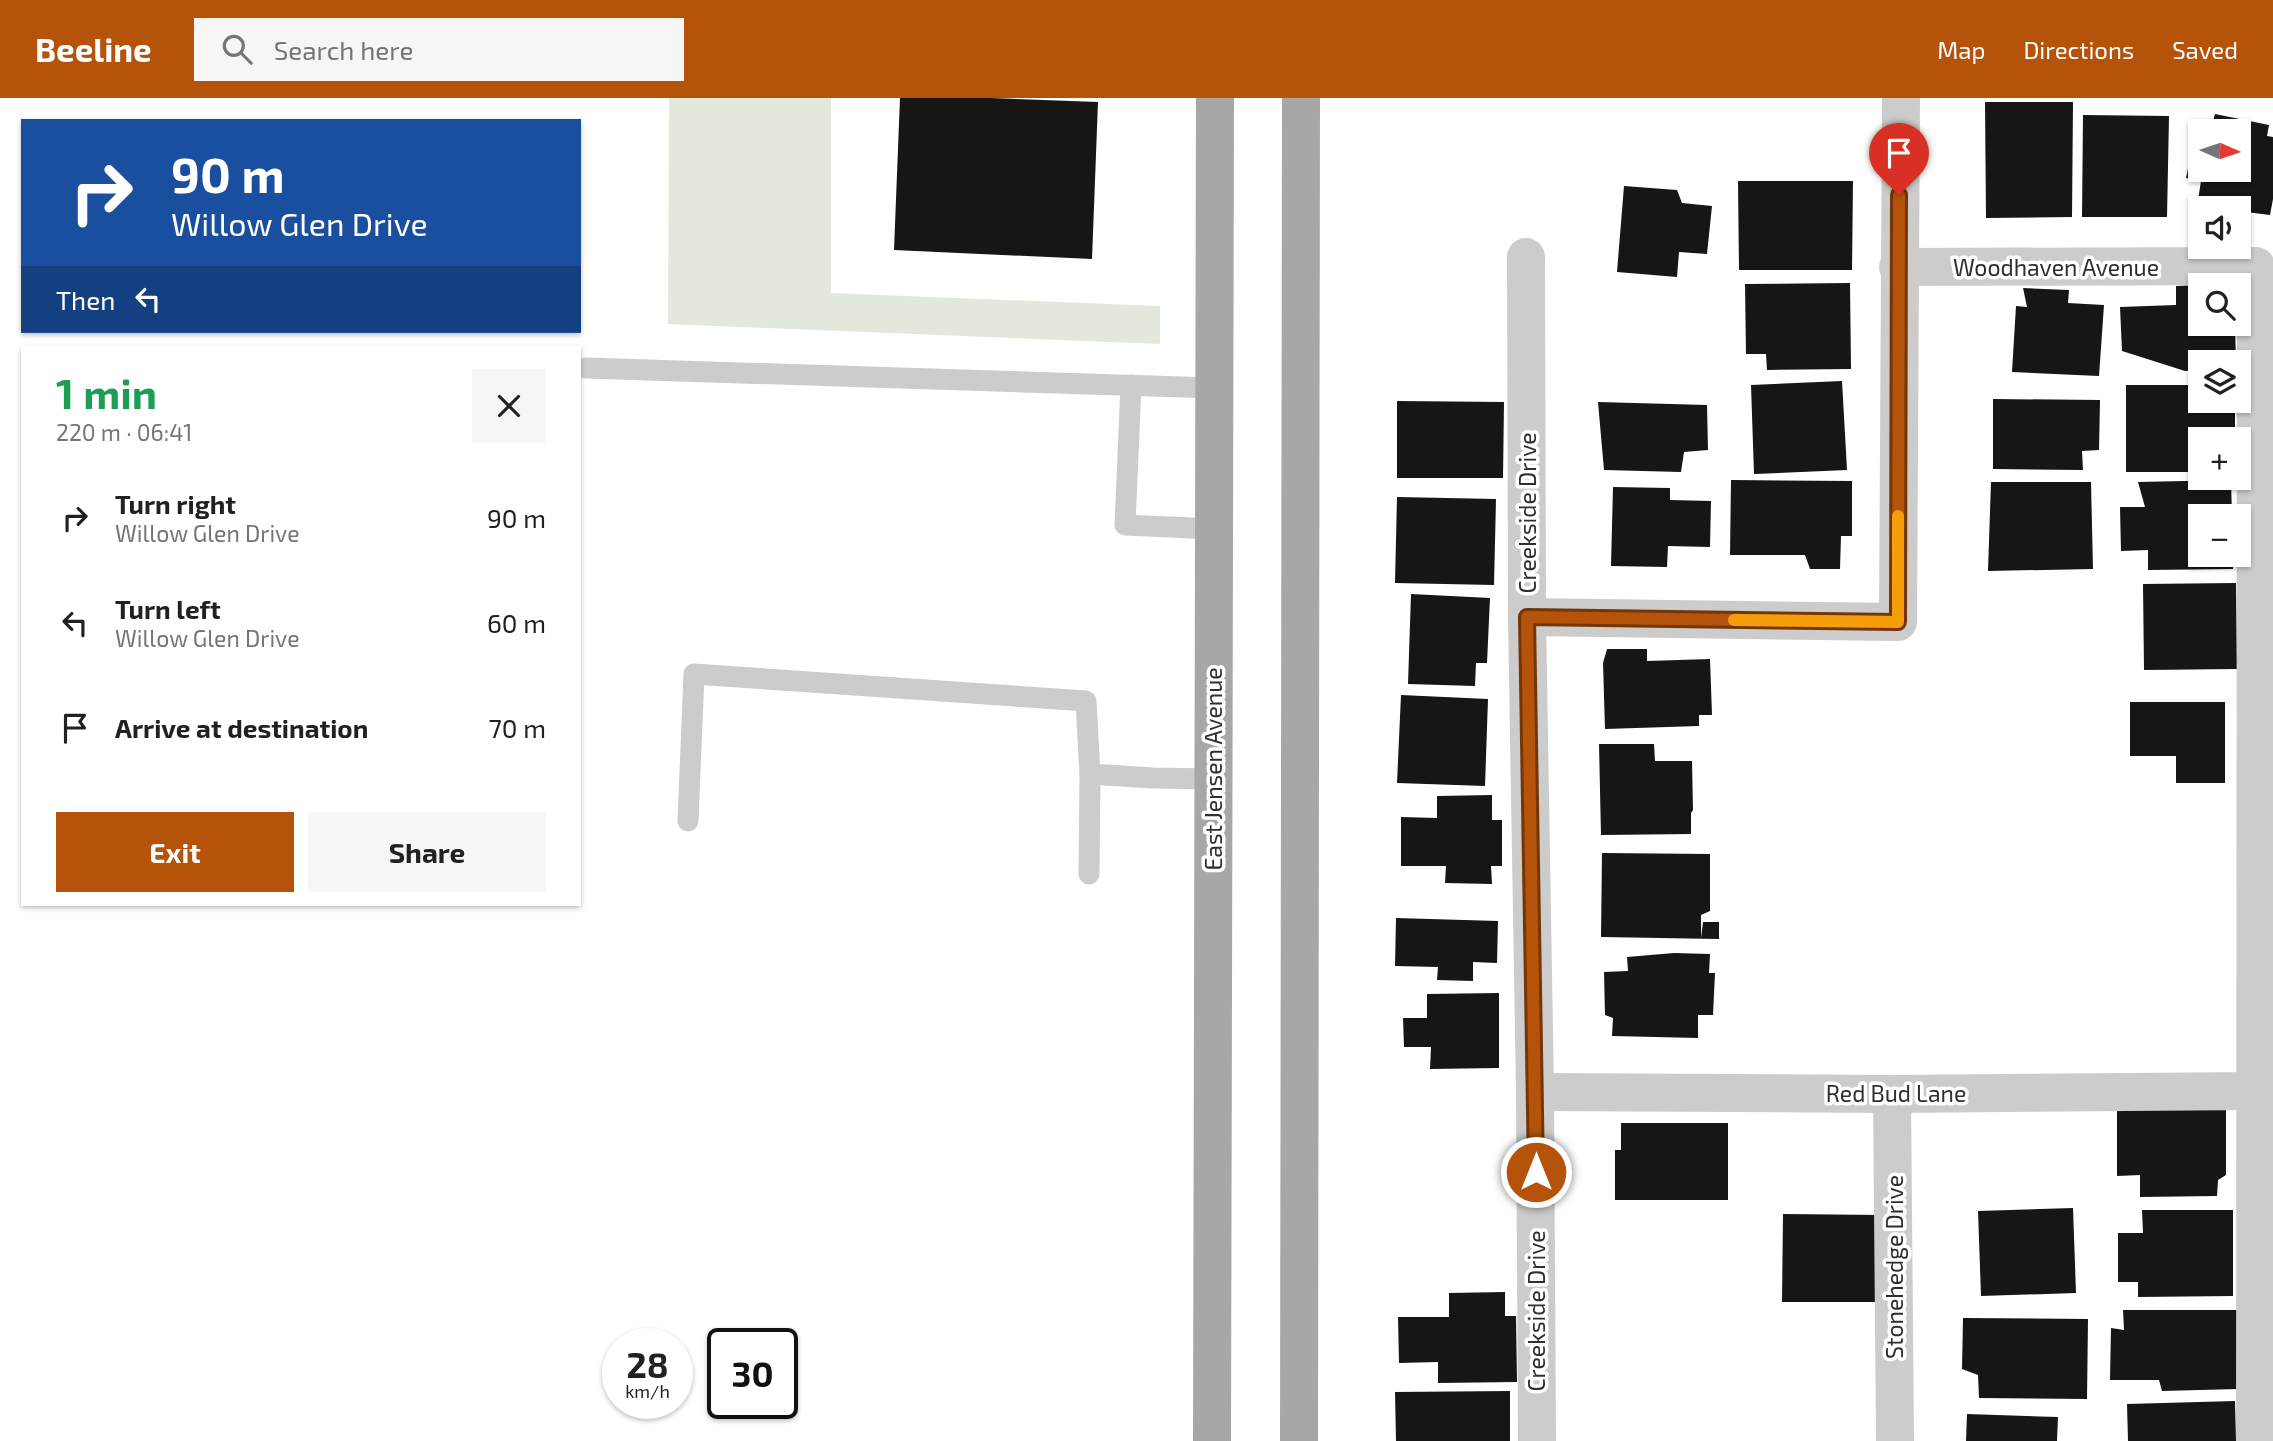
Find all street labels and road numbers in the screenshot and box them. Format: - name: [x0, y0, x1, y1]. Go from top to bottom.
- street label: Woodhaven Avenue: [1953, 253, 2159, 281]
- street label: Creekside Drive: [1513, 432, 1541, 594]
- street label: East Jensen Avenue: [1199, 667, 1227, 871]
- street label: Red Bud Lane: [1826, 1079, 1966, 1107]
- street label: Stonehedge Drive: [1880, 1175, 1908, 1359]
- street label: Creekside Drive: [1522, 1230, 1550, 1392]

